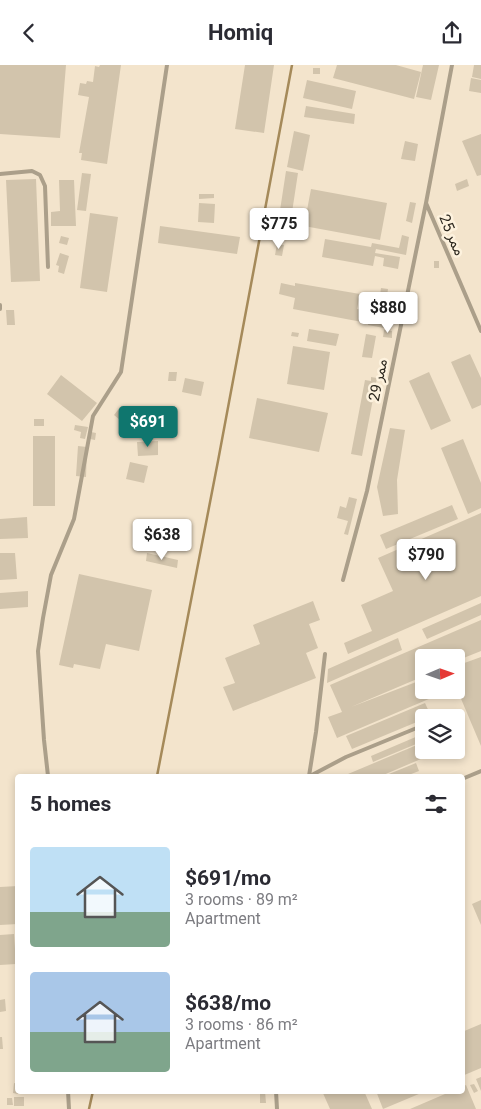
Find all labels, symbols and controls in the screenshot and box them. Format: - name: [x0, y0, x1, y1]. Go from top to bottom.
- icon: back: [15, 19, 43, 47]
- icon: share: [438, 19, 466, 47]
- text: Homiq: [208, 20, 273, 45]
- pin: $775: [249, 207, 309, 250]
- street label: ممر 25: [435, 212, 469, 258]
- text: $775: [261, 214, 297, 233]
- pin: $880: [358, 291, 418, 334]
- text: $880: [370, 298, 406, 317]
- street label: ممر 29: [365, 357, 391, 403]
- pin: $691: [118, 405, 178, 448]
- text: $691: [130, 412, 166, 431]
- pin: $638: [132, 519, 192, 561]
- text: $638: [144, 525, 180, 544]
- pin: $790: [396, 539, 456, 581]
- text: $790: [408, 545, 444, 564]
- north arrow: [415, 649, 465, 699]
- map controls: [415, 649, 465, 759]
- button: layers: [415, 709, 465, 759]
- icon: filters: [422, 790, 450, 818]
- text: 5 homes: [30, 792, 111, 816]
- text: $691/mo: [185, 866, 271, 890]
- icon: home: [70, 867, 130, 927]
- text: 3 rooms · 89 m²: [185, 890, 298, 909]
- text: Apartment: [185, 909, 261, 928]
- text: $638/mo: [185, 991, 271, 1015]
- icon: home: [70, 992, 130, 1052]
- text: 3 rooms · 86 m²: [185, 1015, 298, 1034]
- text: Apartment: [185, 1034, 261, 1053]

